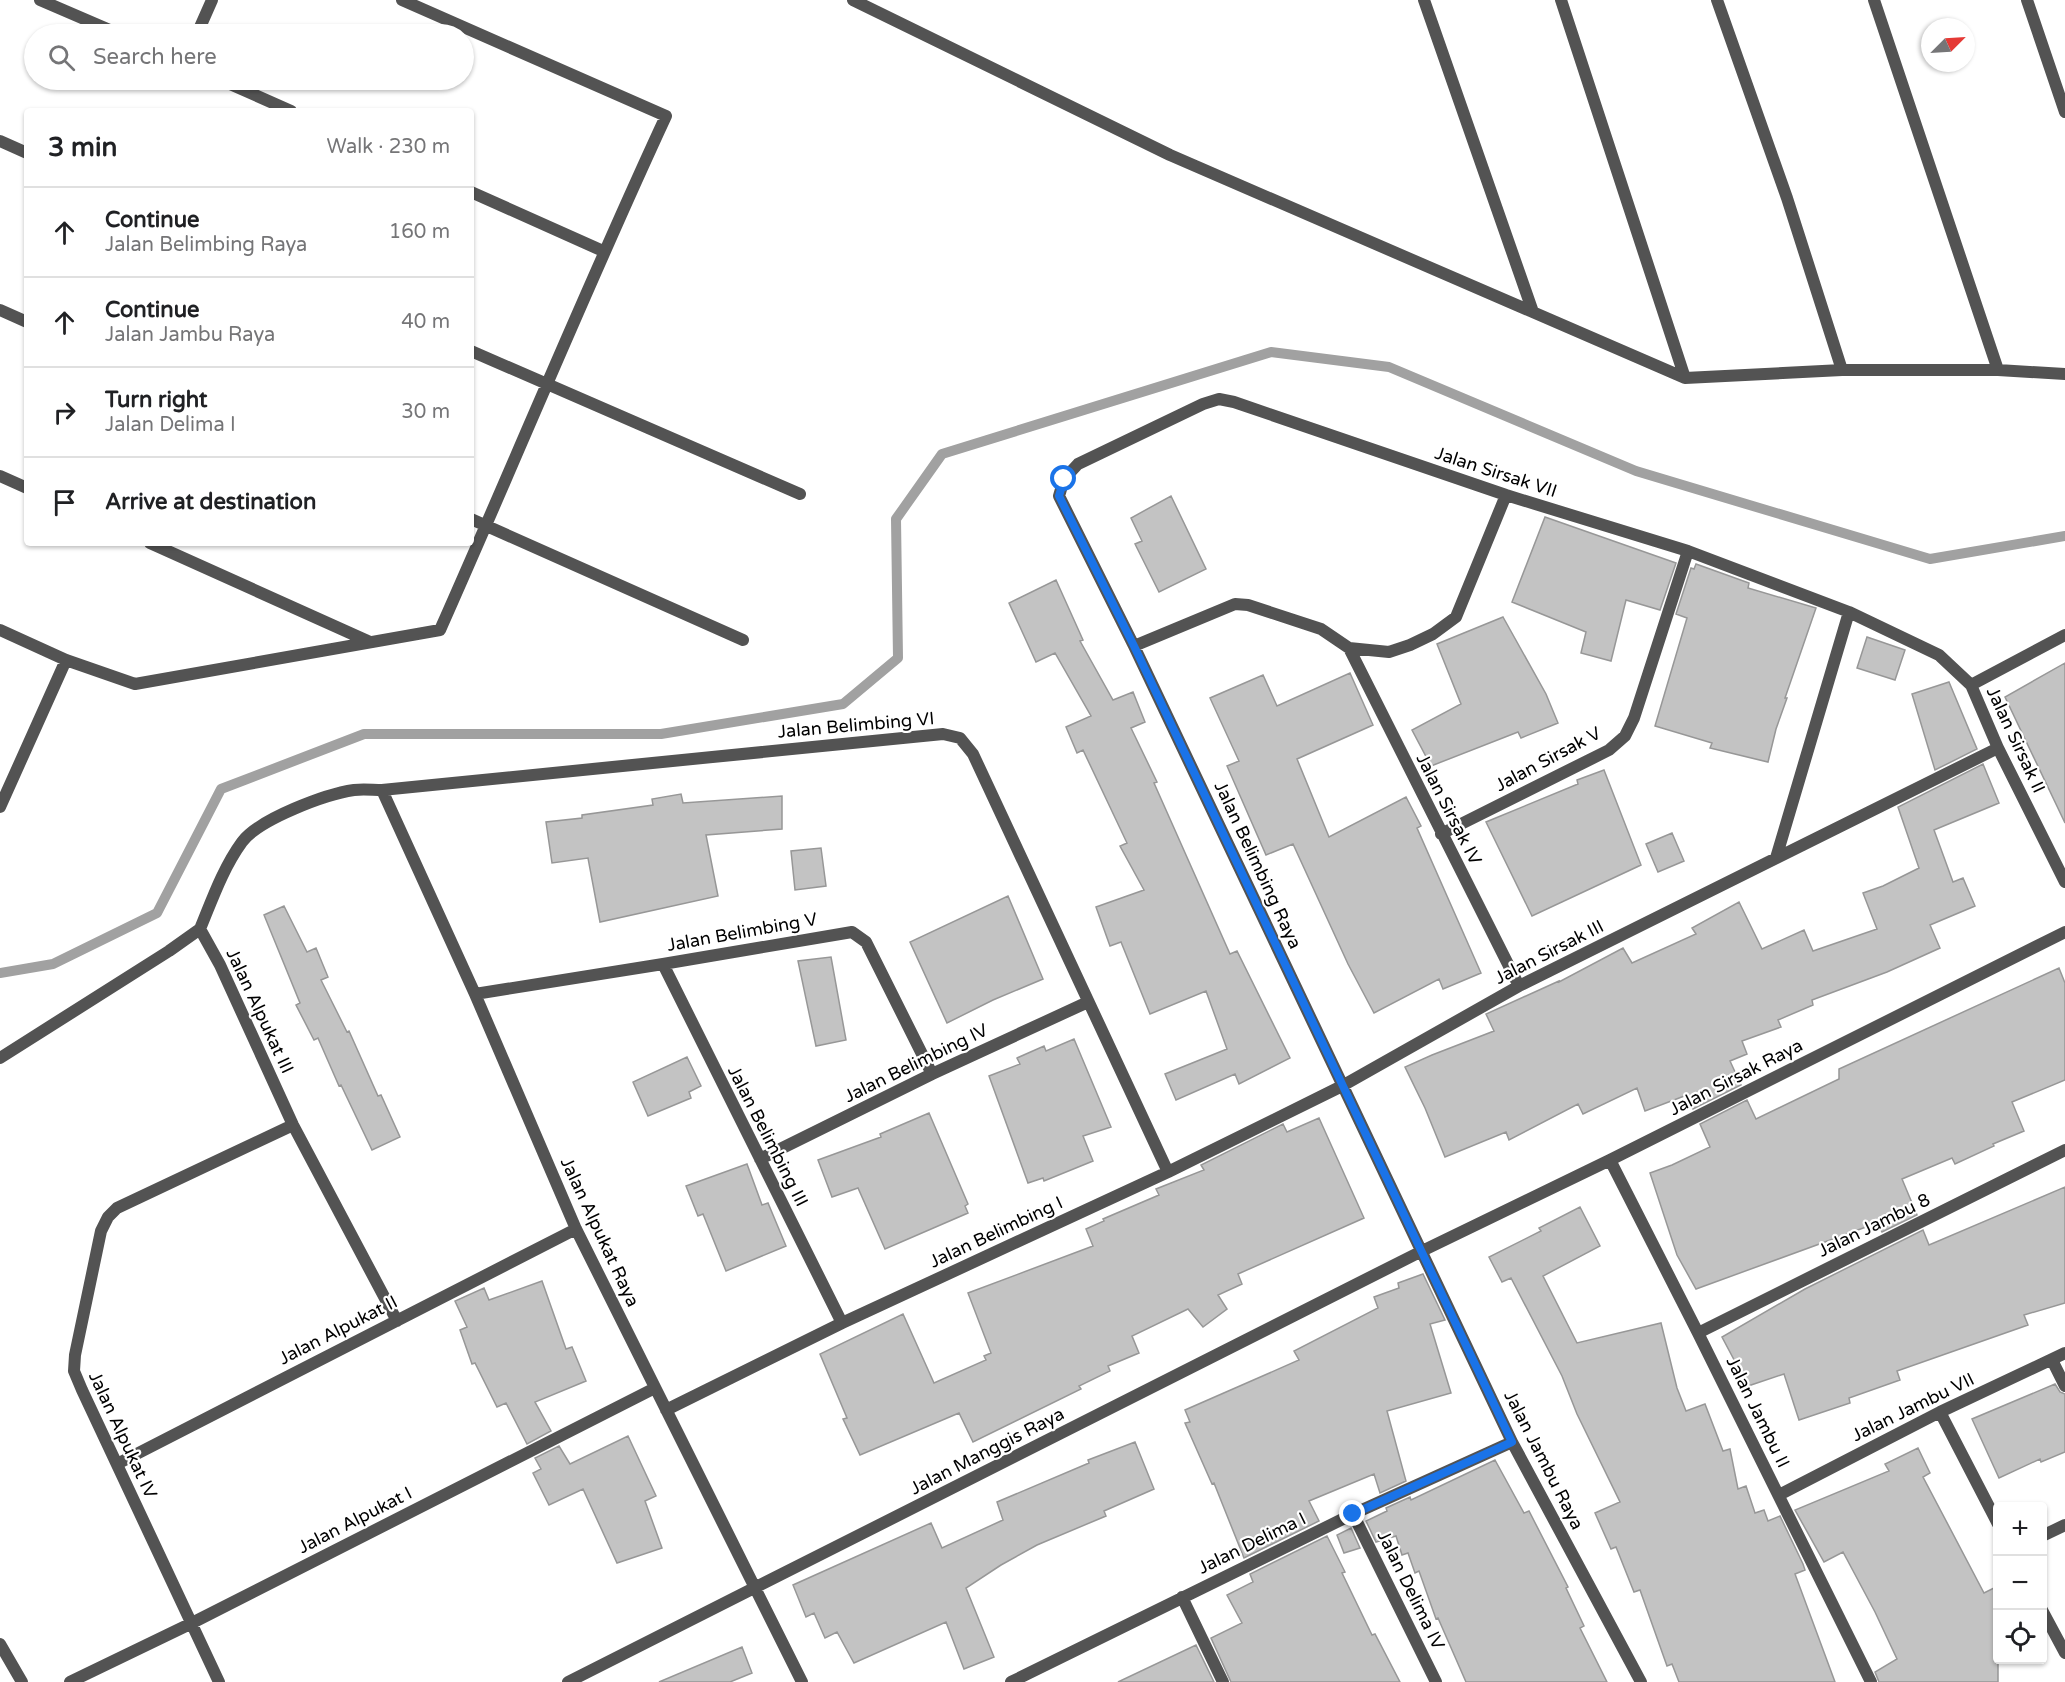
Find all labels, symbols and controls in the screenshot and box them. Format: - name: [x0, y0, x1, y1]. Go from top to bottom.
- north arrow: [1921, 18, 1975, 72]
- search box: [24, 24, 474, 90]
- icon: search: [45, 41, 78, 74]
- text: Search here: [93, 44, 217, 70]
- text: 3 min: [48, 132, 117, 163]
- text: Walk · 230 m: [327, 135, 450, 159]
- text: Continue: [105, 207, 200, 233]
- icon: ahead: [48, 216, 81, 249]
- text: 160 m: [389, 220, 450, 244]
- text: Jalan Belimbing Raya: [105, 233, 307, 257]
- text: Continue: [105, 297, 200, 323]
- icon: ahead: [48, 306, 81, 339]
- text: 40 m: [401, 310, 450, 334]
- text: Jalan Jambu Raya: [105, 323, 275, 347]
- text: Turn right: [105, 387, 207, 413]
- icon: right: [48, 396, 81, 429]
- text: 30 m: [401, 400, 450, 424]
- text: Jalan Delima I: [105, 413, 236, 437]
- street label: Jalan Sirsak VII: [1432, 442, 1560, 502]
- route start: [1050, 465, 1076, 491]
- icon: arrive: [48, 486, 81, 519]
- text: Arrive at destination: [105, 489, 316, 515]
- street label: Jalan Sirsak II: [1982, 683, 2050, 797]
- street label: Jalan Belimbing VI: [777, 707, 935, 743]
- street label: Jalan Sirsak V: [1491, 722, 1605, 796]
- street label: Jalan Sirsak IV: [1412, 750, 1487, 869]
- street label: Jalan Belimbing Raya: [1210, 778, 1306, 952]
- street label: Jalan Belimbing V: [665, 908, 819, 956]
- street label: Jalan Sirsak III: [1491, 915, 1607, 989]
- street label: Jalan Alpukat III: [221, 945, 299, 1077]
- street label: Jalan Belimbing IV: [841, 1018, 992, 1107]
- street label: Jalan Sirsak Raya: [1666, 1034, 1806, 1120]
- street label: Jalan Belimbing III: [723, 1062, 813, 1210]
- street label: Jalan Alpukat Raya: [556, 1154, 644, 1310]
- street label: Jalan Jambu 8: [1814, 1188, 1934, 1262]
- street label: Jalan Belimbing I: [926, 1191, 1066, 1273]
- street label: Jalan Alpukat II: [275, 1291, 401, 1369]
- street label: Jalan Jambu II: [1722, 1353, 1794, 1471]
- street label: Jalan Alpukat IV: [84, 1368, 162, 1502]
- street label: Jalan Jambu VII: [1848, 1368, 1978, 1446]
- street label: Jalan Jambu Raya: [1499, 1387, 1589, 1533]
- street label: Jalan Manggis Raya: [906, 1403, 1068, 1499]
- street label: Jalan Alpukat I: [294, 1482, 416, 1558]
- route end: [1339, 1500, 1365, 1526]
- map controls: [1993, 1502, 2047, 1664]
- button: +: [1993, 1502, 2047, 1556]
- street label: Jalan Delima I: [1194, 1507, 1310, 1579]
- street label: Jalan Delima IV: [1373, 1527, 1450, 1654]
- button: −: [1993, 1556, 2047, 1610]
- button: locate: [1993, 1610, 2047, 1664]

